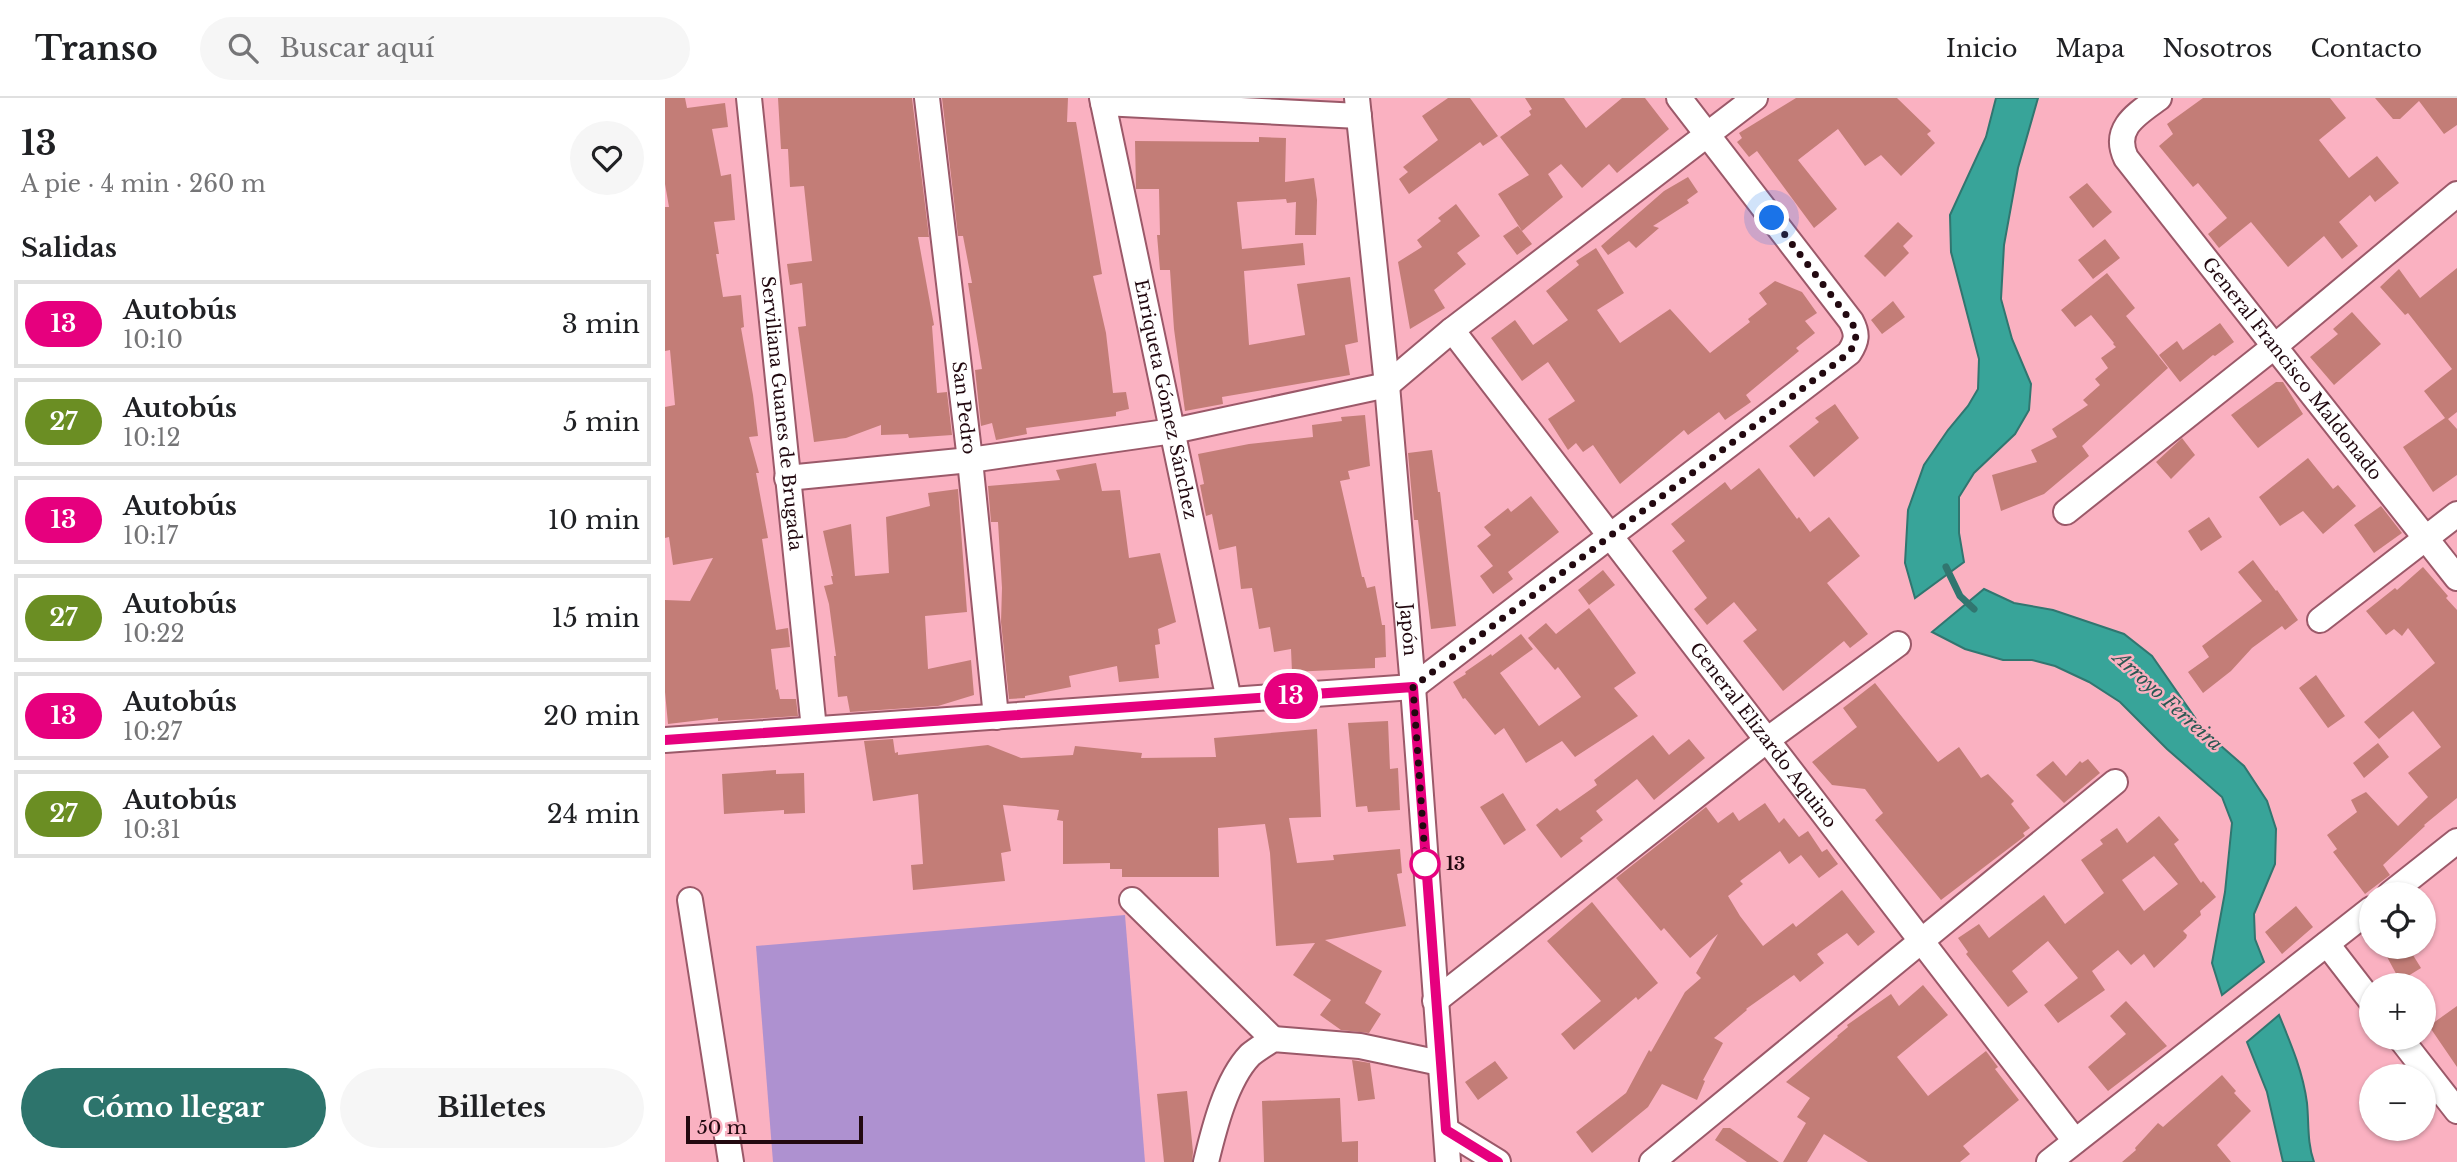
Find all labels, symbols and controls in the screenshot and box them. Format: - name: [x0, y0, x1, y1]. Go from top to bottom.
- search box: [200, 17, 690, 80]
- text: Transo: [35, 28, 158, 69]
- icon: search: [224, 29, 262, 67]
- text: Buscar aquí: [280, 32, 434, 64]
- text: Inicio: [1946, 34, 2017, 63]
- text: Mapa: [2055, 34, 2124, 63]
- text: Nosotros: [2162, 34, 2273, 63]
- text: Contacto: [2311, 34, 2422, 63]
- button: heart: [570, 121, 644, 195]
- text: 13: [21, 123, 56, 164]
- text: A pie · 4 min · 260 m: [21, 170, 266, 198]
- your location: [1754, 200, 1789, 235]
- text: Salidas: [21, 232, 117, 264]
- street label: General Francisco Maldonado: [2198, 253, 2387, 485]
- street label: Serviliana Guanes de Brugada: [756, 275, 807, 552]
- street label: Enriqueta Gómez Sánchez: [1130, 277, 1202, 521]
- text: Autobús: [123, 294, 237, 326]
- text: 3 min: [562, 308, 640, 340]
- text: 13: [51, 309, 76, 338]
- text: 10:10: [123, 326, 183, 354]
- street label: San Pedro: [947, 360, 980, 456]
- text: Autobús: [123, 392, 237, 424]
- text: 5 min: [563, 406, 640, 438]
- text: 27: [49, 407, 78, 436]
- text: 10:12: [123, 424, 181, 452]
- text: Autobús: [123, 490, 237, 522]
- text: 10 min: [548, 504, 640, 536]
- text: 13: [51, 505, 76, 534]
- text: 10:17: [123, 522, 178, 550]
- text: Autobús: [123, 588, 237, 620]
- street label: Japón: [1395, 600, 1421, 657]
- text: 15 min: [551, 602, 640, 634]
- text: 27: [49, 603, 78, 632]
- text: 10:22: [123, 620, 185, 648]
- street label: General Elizardo Aquino: [1685, 638, 1841, 832]
- water label: Arroyo Ferreira: [2107, 644, 2227, 756]
- line badge: 13: [1259, 673, 1323, 719]
- text: 13: [1278, 681, 1304, 710]
- text: Autobús: [123, 686, 237, 718]
- text: 20 min: [543, 700, 640, 732]
- text: 13: [51, 701, 76, 730]
- text: 10:27: [123, 718, 182, 746]
- text: Autobús: [123, 784, 237, 816]
- text: 24 min: [547, 798, 640, 830]
- text: 27: [49, 799, 78, 828]
- text: 10:31: [123, 816, 181, 844]
- marker: 13: [1410, 849, 1440, 879]
- place label: 13: [1446, 853, 1465, 875]
- map controls: [2359, 882, 2436, 1141]
- button: locate: [2359, 882, 2436, 959]
- button: +: [2359, 973, 2436, 1050]
- button: −: [2359, 1064, 2436, 1141]
- button: Cómo llegar: [21, 1068, 326, 1148]
- button: Billetes: [340, 1068, 644, 1148]
- scale bar: [686, 1113, 863, 1145]
- text: 50 m: [697, 1116, 747, 1139]

